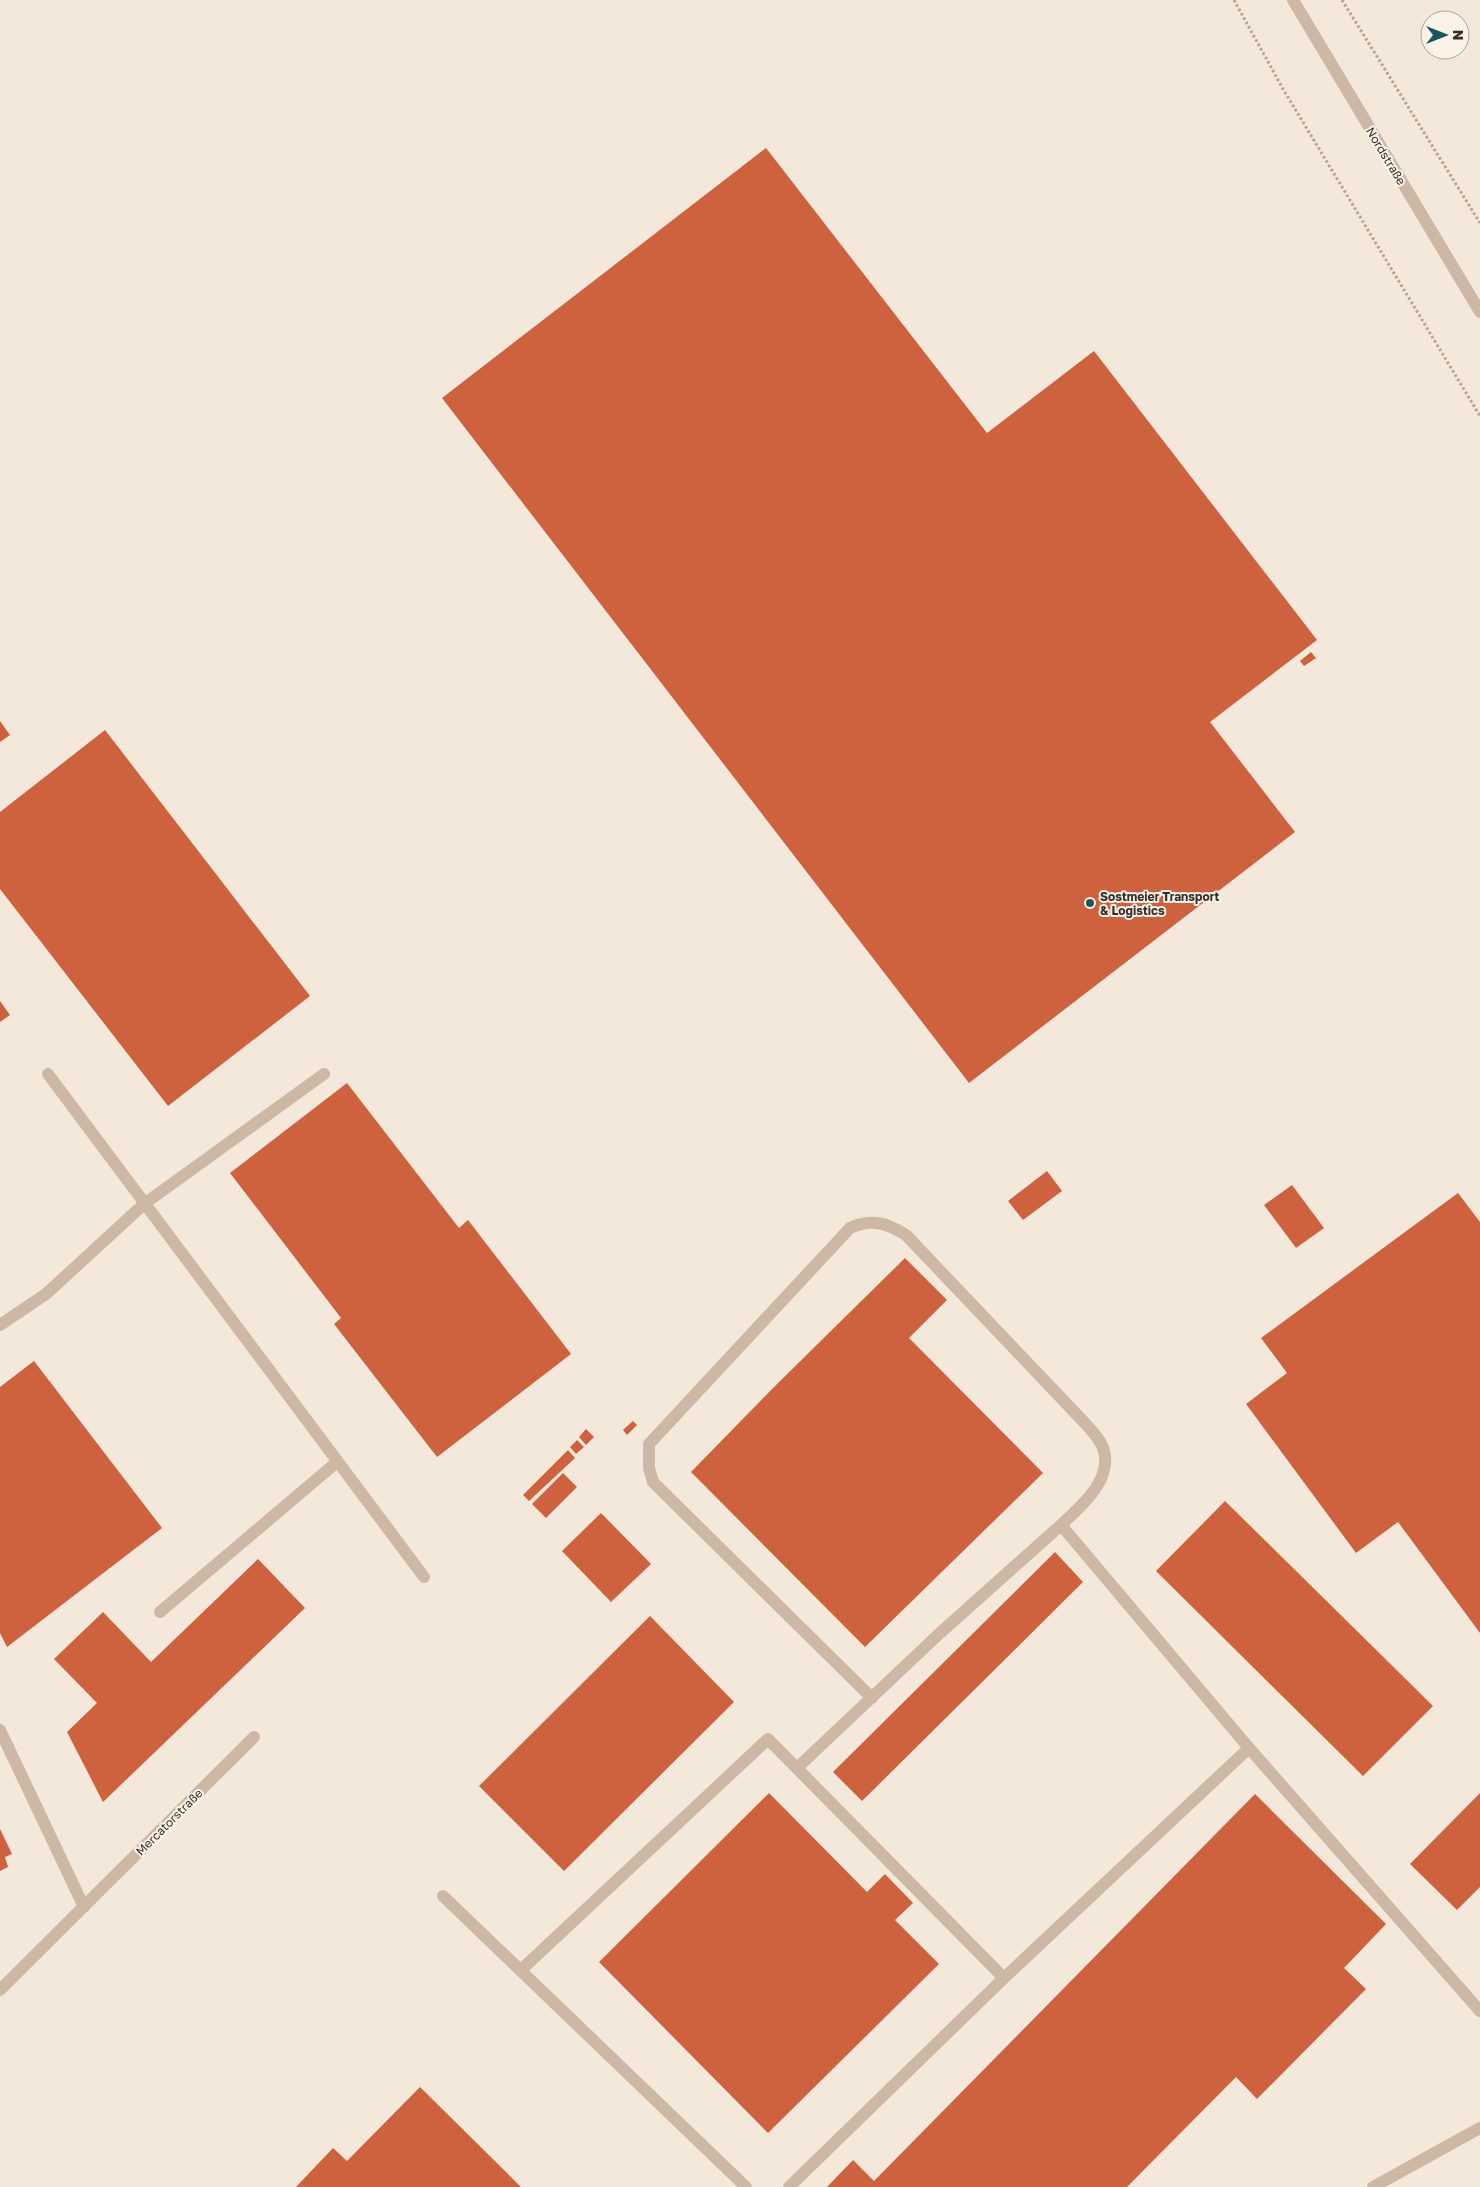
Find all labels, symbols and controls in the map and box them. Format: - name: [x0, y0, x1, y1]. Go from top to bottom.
- north arrow: [1420, 10, 1470, 60]
- text: N: [1450, 30, 1467, 40]
- street label: Nordstraße: [1363, 124, 1409, 188]
- place label: Sostmeier Transport & Logistics: [1100, 889, 1220, 918]
- marker: Sostmeier Transport & Logistics: [1084, 897, 1096, 909]
- street label: Mercatorstraße: [133, 1786, 205, 1858]

